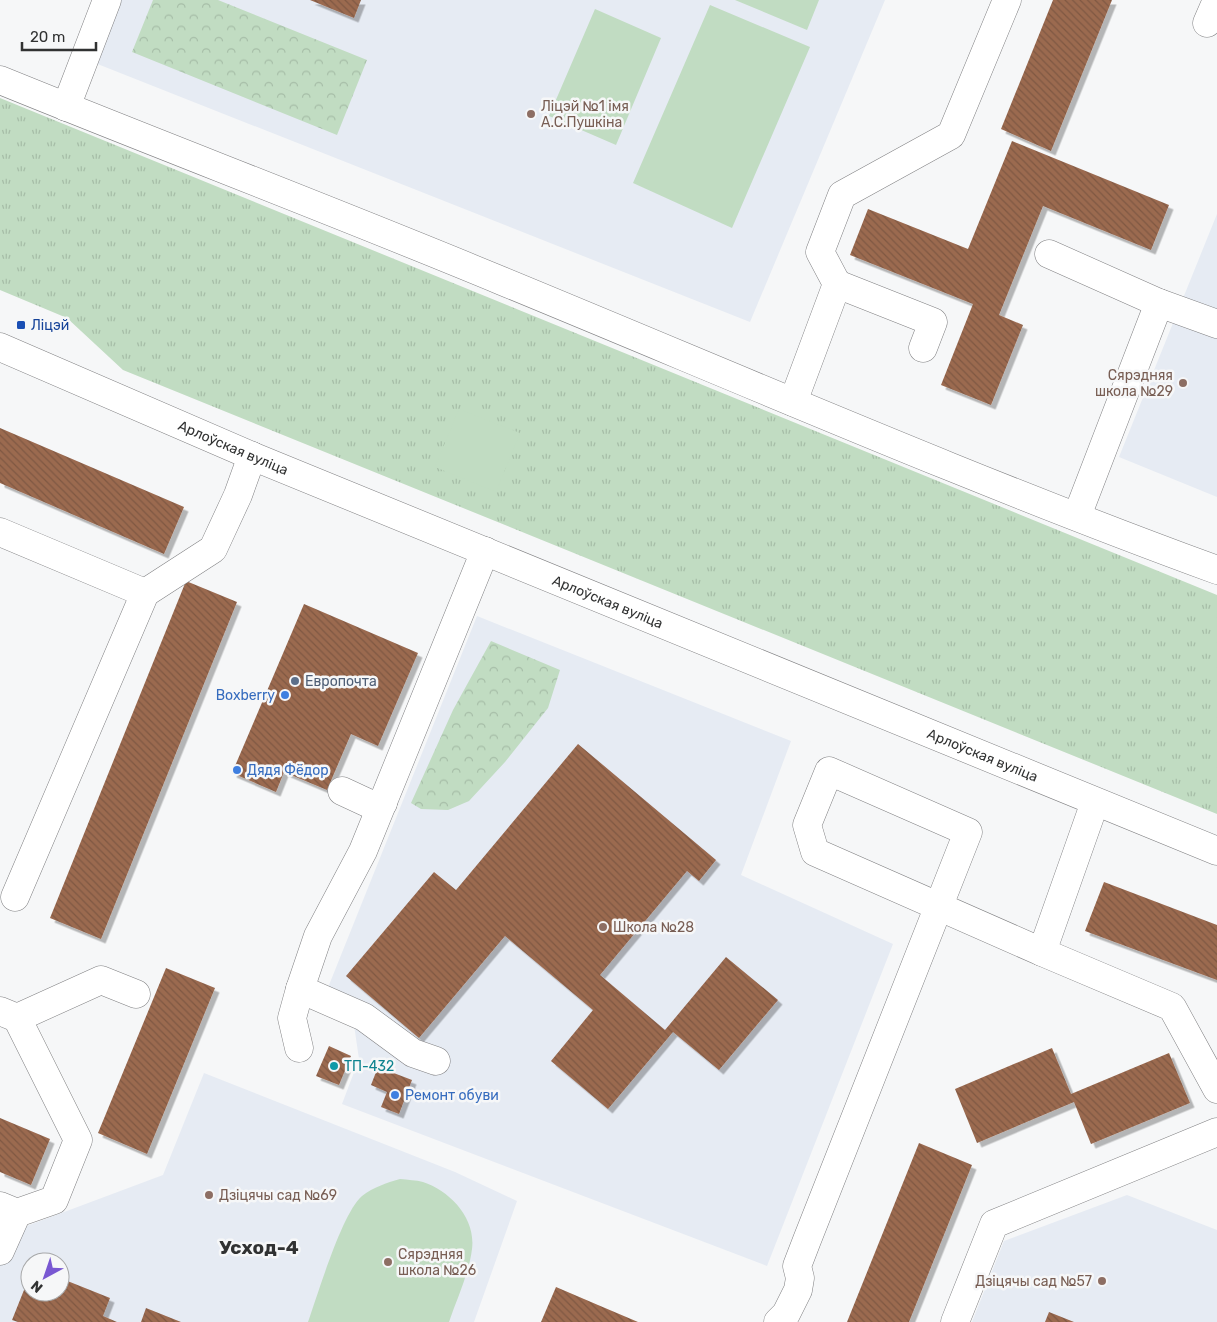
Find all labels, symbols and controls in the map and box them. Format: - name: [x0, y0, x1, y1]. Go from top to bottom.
- scale bar: [22, 20, 96, 52]
- text: 20 m: [30, 28, 65, 46]
- place label: Ліцэй №1 імя А.С.Пушкіна: [541, 98, 629, 131]
- marker: Ліцэй №1 імя А.С.Пушкіна: [525, 108, 537, 120]
- place label: Ліцэй: [31, 317, 69, 334]
- marker: Ліцэй: [15, 319, 27, 331]
- place label: Сярэдняя школа №29: [1095, 367, 1173, 400]
- marker: Сярэдняя школа №29: [1177, 377, 1189, 389]
- street label: Арлоўская вуліца: [175, 417, 291, 479]
- street label: Арлоўская вуліца: [550, 572, 665, 632]
- place label: Европочта: [305, 673, 377, 690]
- marker: Европочта: [289, 675, 301, 687]
- place label: Boxberry: [216, 687, 275, 704]
- marker: Boxberry: [279, 689, 291, 701]
- street label: Арлоўская вуліца: [925, 725, 1040, 786]
- place label: Дядя Фёдор: [247, 762, 329, 779]
- marker: Дядя Фёдор: [231, 764, 243, 776]
- place label: Школа №28: [613, 919, 694, 936]
- marker: Школа №28: [597, 921, 609, 933]
- place label: ТП-432: [344, 1058, 394, 1075]
- marker: ТП-432: [328, 1060, 340, 1072]
- place label: Ремонт обуви: [405, 1087, 499, 1104]
- marker: Ремонт обуви: [389, 1089, 401, 1101]
- place label: Дзіцячы сад №69: [219, 1187, 337, 1204]
- marker: Дзіцячы сад №69: [203, 1189, 215, 1201]
- district label: Усход-4: [219, 1236, 299, 1259]
- place label: Сярэдняя школа №26: [398, 1246, 476, 1279]
- north arrow: [20, 1252, 70, 1302]
- marker: Сярэдняя школа №26: [382, 1256, 394, 1268]
- place label: Дзіцячы сад №57: [975, 1273, 1092, 1290]
- marker: Дзіцячы сад №57: [1096, 1275, 1108, 1287]
- text: N: [28, 1277, 46, 1296]

